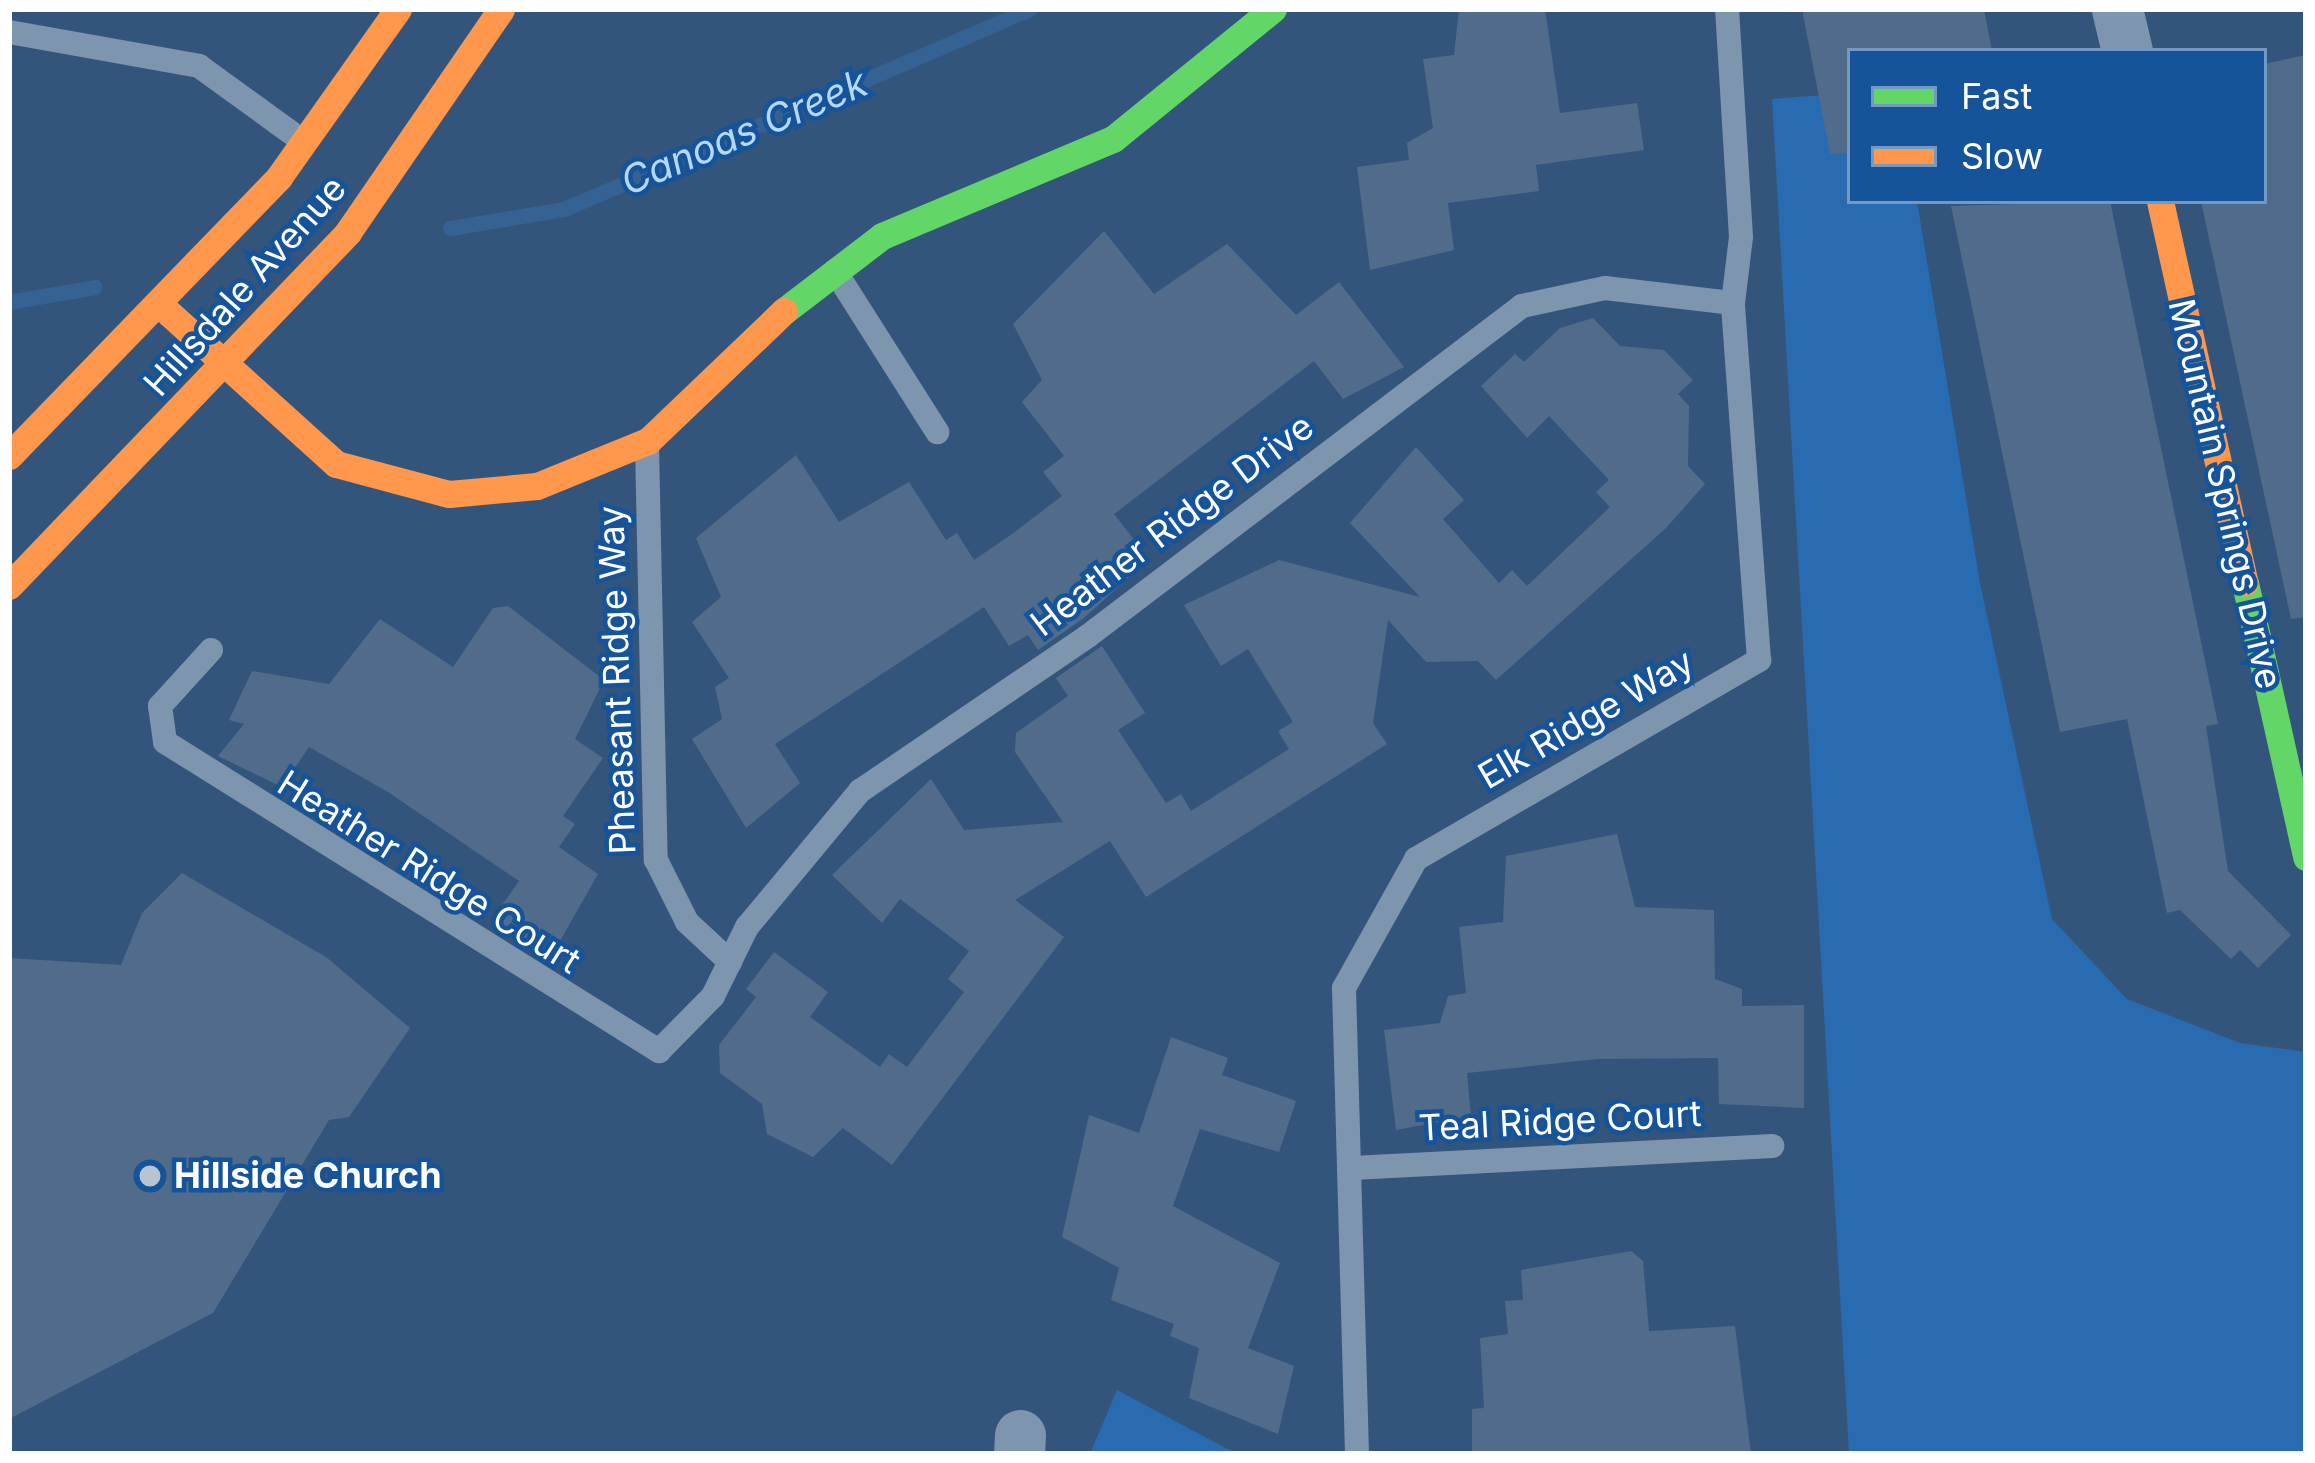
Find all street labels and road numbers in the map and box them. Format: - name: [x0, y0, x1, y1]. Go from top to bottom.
- street label: Hillsdale Avenue: [135, 167, 355, 405]
- street label: Mountain Springs Drive: [2159, 295, 2291, 693]
- street label: Heather Ridge Drive: [1022, 405, 1322, 645]
- street label: Pheasant Ridge Way: [589, 505, 645, 855]
- street label: Elk Ridge Way: [1471, 640, 1701, 798]
- street label: Heather Ridge Court: [270, 761, 588, 983]
- street label: Teal Ridge Court: [1418, 1092, 1702, 1150]

